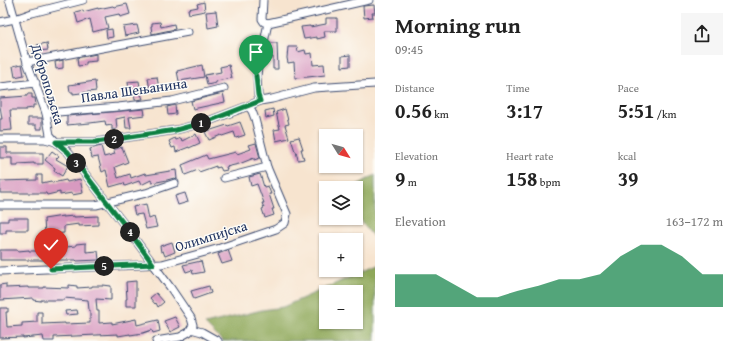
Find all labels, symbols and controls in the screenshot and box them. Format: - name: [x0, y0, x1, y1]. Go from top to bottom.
- text: Morning run: [395, 9, 521, 41]
- button: share: [681, 13, 723, 55]
- pin: [239, 35, 273, 76]
- street label: Добропољска: [26, 40, 70, 127]
- text: 09:45: [395, 40, 423, 59]
- icon: arrive: [245, 41, 267, 63]
- street label: Павла Шењанина: [80, 73, 189, 107]
- text: Distance: [395, 80, 434, 96]
- text: Time: [506, 80, 530, 96]
- text: Pace: [618, 80, 639, 96]
- text: 0.56: [395, 96, 432, 125]
- text: 3:17: [506, 96, 543, 125]
- text: 5:51: [618, 96, 654, 125]
- text: km: [432, 106, 449, 122]
- text: /km: [654, 106, 677, 122]
- pin: 1: [191, 113, 211, 133]
- text: 1: [198, 115, 204, 131]
- pin: 2: [104, 129, 124, 149]
- north arrow: [319, 129, 363, 173]
- map controls: [319, 129, 363, 329]
- text: 2: [111, 131, 117, 147]
- text: Elevation: [395, 148, 438, 164]
- text: Heart rate: [506, 148, 554, 164]
- text: kcal: [618, 148, 636, 164]
- pin: 3: [66, 153, 86, 173]
- text: 3: [73, 155, 79, 171]
- text: 9: [395, 164, 405, 193]
- text: 158: [506, 164, 537, 193]
- text: 39: [618, 164, 638, 193]
- text: m: [405, 174, 417, 190]
- text: bpm: [537, 174, 560, 190]
- button: layers: [319, 181, 363, 225]
- text: Elevation: [395, 212, 446, 231]
- text: 163–172 m: [666, 212, 723, 231]
- street label: Олимпијска: [172, 215, 250, 256]
- pin: 4: [120, 222, 140, 242]
- text: 4: [127, 224, 133, 240]
- pin: [34, 228, 68, 269]
- button: +: [319, 233, 363, 277]
- icon: check: [40, 234, 62, 256]
- pin: 5: [94, 256, 114, 276]
- text: 5: [101, 258, 107, 274]
- button: −: [319, 285, 363, 329]

